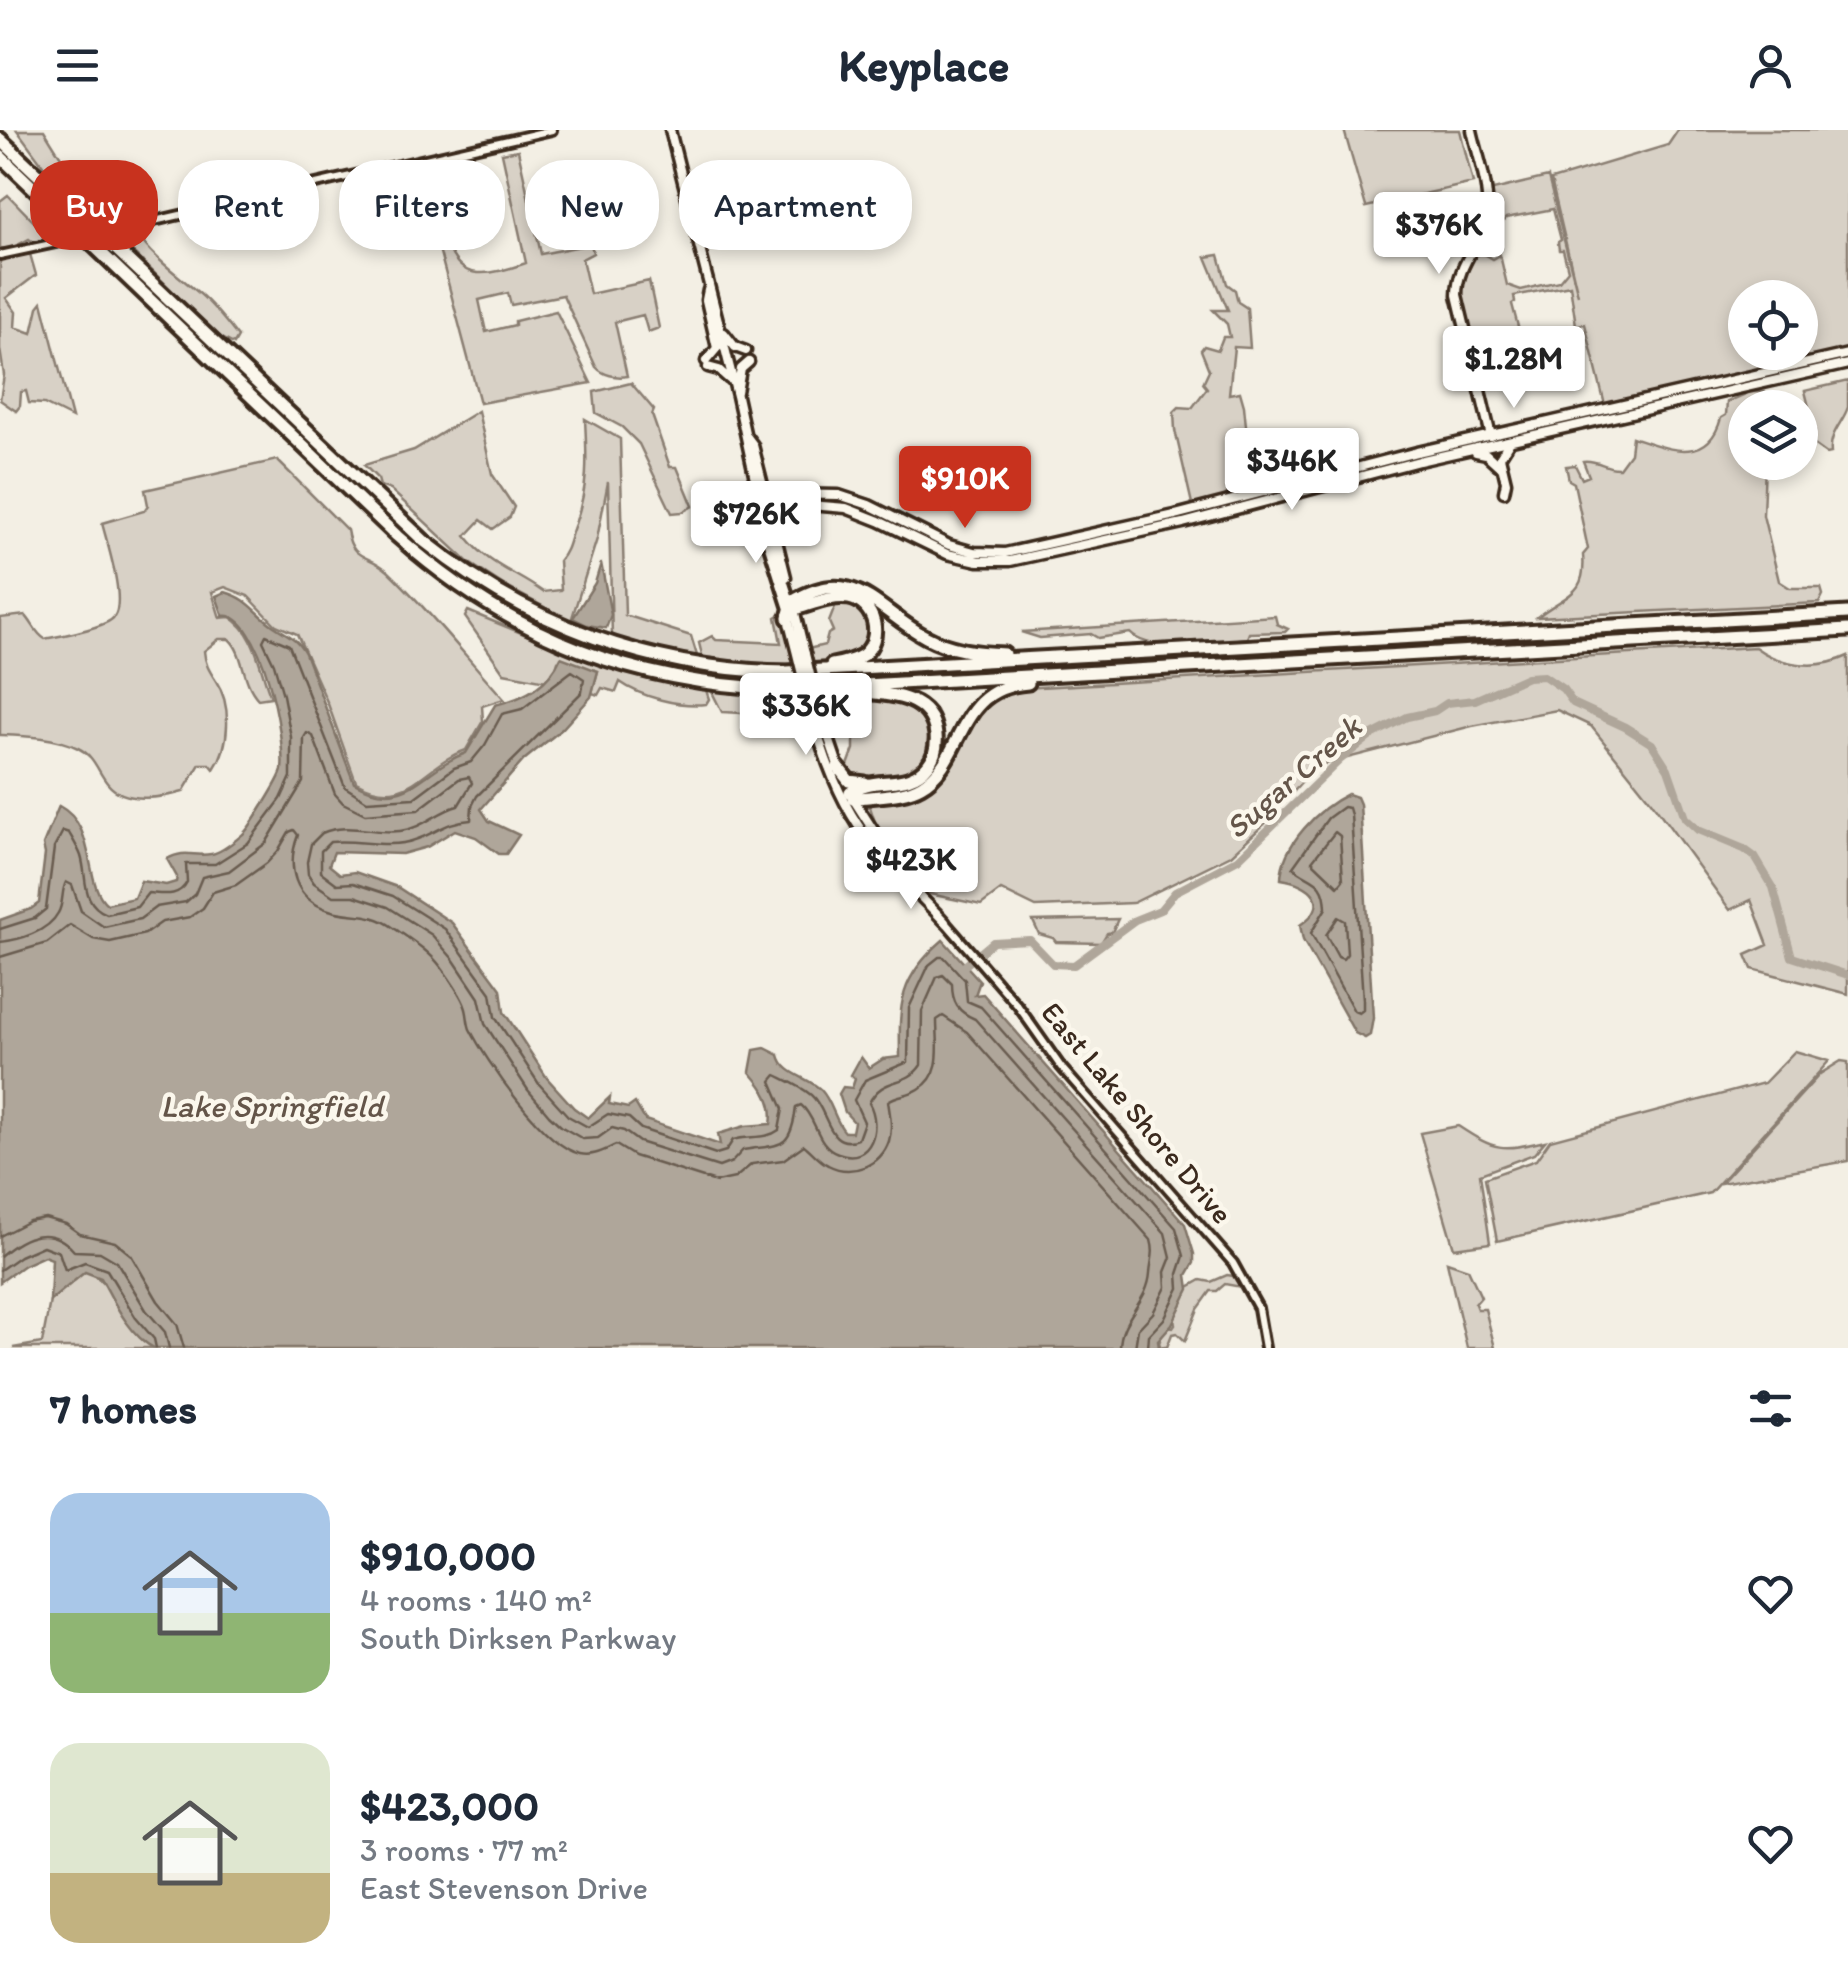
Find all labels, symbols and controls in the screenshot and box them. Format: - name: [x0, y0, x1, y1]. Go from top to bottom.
- icon: menu: [50, 38, 105, 93]
- text: Keyplace: [839, 38, 1009, 92]
- icon: person: [1743, 38, 1798, 93]
- chip: Buy: [30, 160, 158, 250]
- chip: Rent: [178, 160, 319, 250]
- chip: Filters: [339, 160, 505, 250]
- chip: New: [525, 160, 659, 250]
- chip: Apartment: [679, 160, 912, 250]
- pin: $376K: [1369, 192, 1509, 277]
- text: $376K: [1396, 205, 1482, 243]
- map controls: [1728, 280, 1818, 480]
- button: locate: [1728, 280, 1818, 370]
- pin: $1.28M: [1433, 326, 1595, 411]
- text: $1.28M: [1465, 339, 1563, 377]
- button: layers: [1728, 390, 1818, 480]
- pin: $346K: [1222, 428, 1362, 513]
- text: $346K: [1247, 441, 1337, 479]
- pin: $910K: [895, 446, 1035, 531]
- text: $910K: [921, 459, 1009, 497]
- pin: $726K: [686, 481, 826, 566]
- text: $726K: [713, 494, 799, 532]
- pin: $336K: [736, 673, 876, 758]
- text: $336K: [762, 686, 850, 724]
- water label: Sugar Creek: [1217, 707, 1370, 846]
- pin: $423K: [841, 827, 981, 912]
- text: $423K: [866, 840, 956, 878]
- street label: East Lake Shore Drive: [1034, 994, 1241, 1231]
- water label: Lake Springfield: [160, 1087, 386, 1125]
- icon: filters: [1743, 1381, 1798, 1436]
- text: 7 homes: [50, 1383, 197, 1434]
- text: $910,000: [360, 1530, 536, 1581]
- icon: home: [130, 1533, 250, 1653]
- icon: heart: [1743, 1566, 1798, 1621]
- text: 4 rooms · 140 m²: [360, 1581, 592, 1619]
- text: South Dirksen Parkway: [360, 1619, 676, 1657]
- text: $423,000: [360, 1780, 539, 1831]
- icon: home: [130, 1783, 250, 1903]
- icon: heart: [1743, 1816, 1798, 1871]
- text: 3 rooms · 77 m²: [360, 1831, 568, 1869]
- text: East Stevenson Drive: [360, 1869, 648, 1907]

